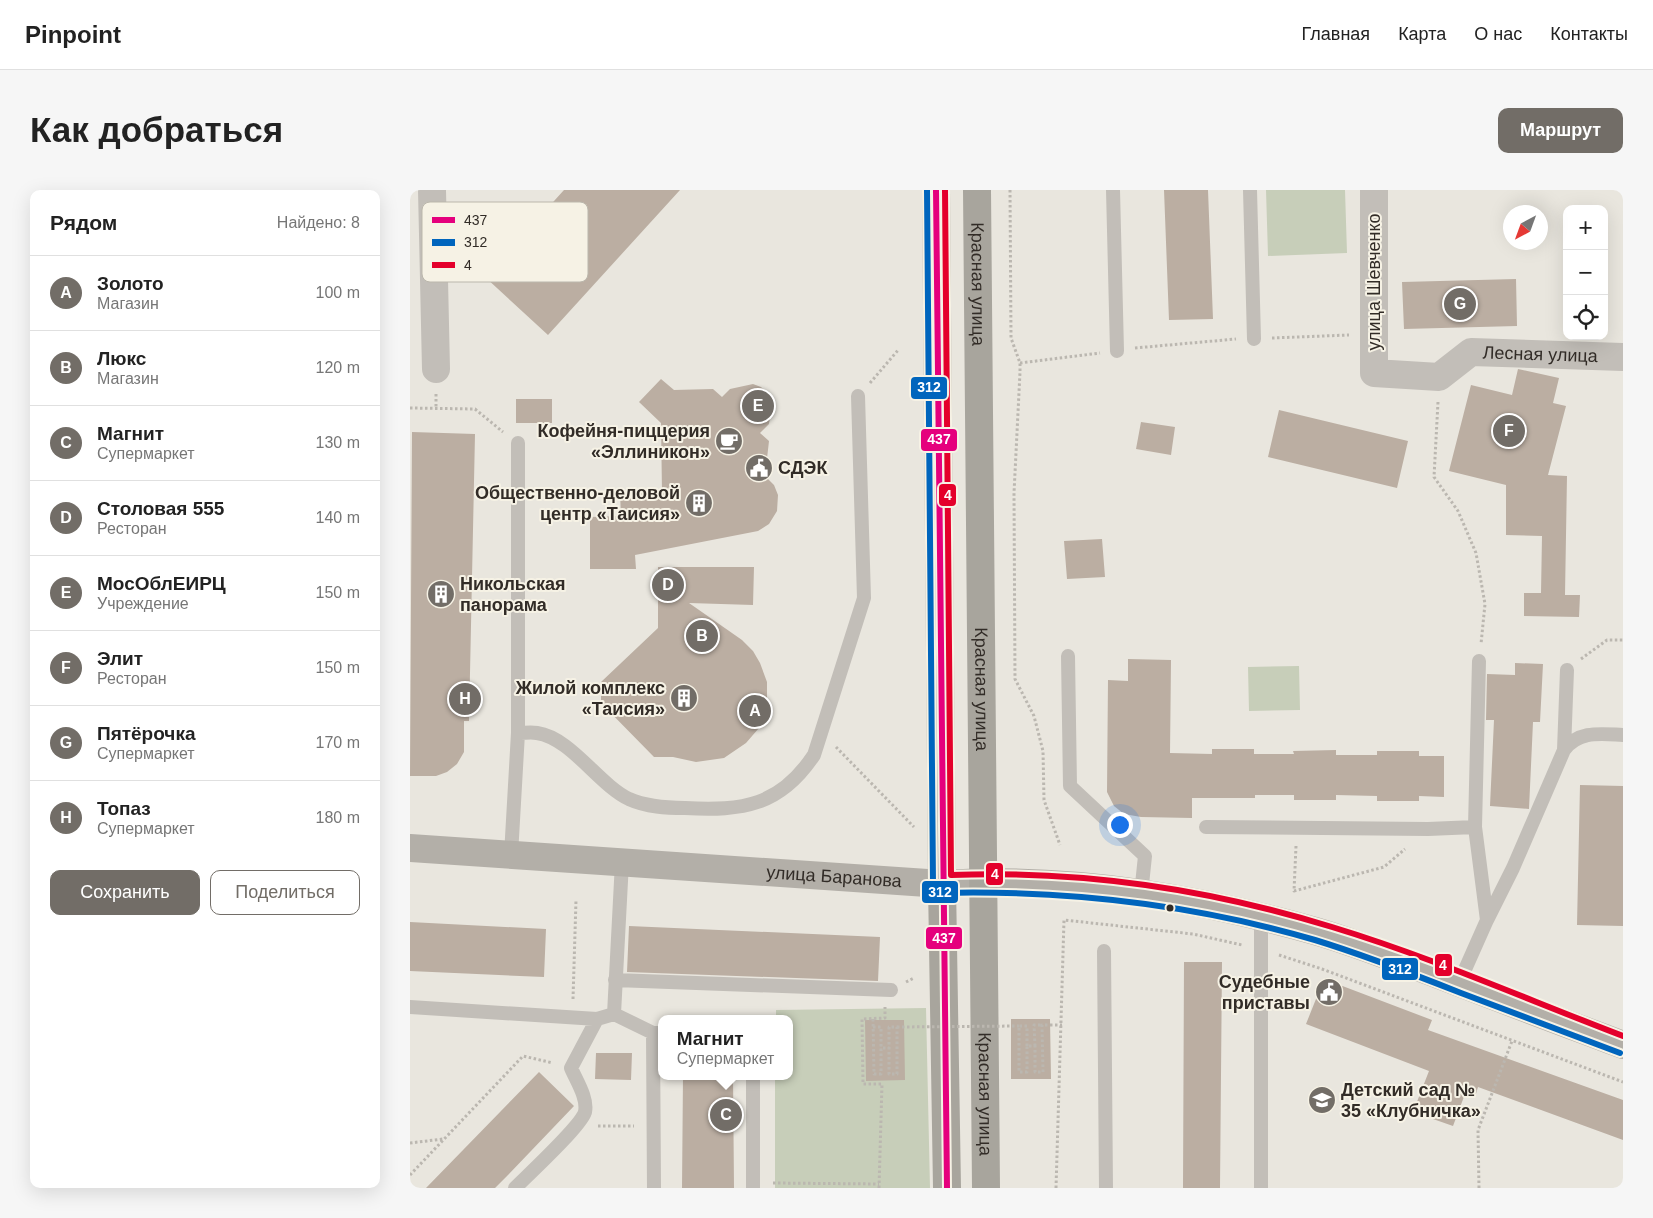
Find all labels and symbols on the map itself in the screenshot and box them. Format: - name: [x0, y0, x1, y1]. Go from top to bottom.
- legend: [422, 202, 588, 282]
- north arrow: [1503, 205, 1548, 250]
- text: 437: [464, 212, 488, 228]
- street label: улица Шевченко: [1364, 213, 1384, 351]
- street label: Красная улица: [967, 222, 988, 347]
- text: 312: [464, 234, 488, 250]
- text: 4: [464, 257, 472, 273]
- pin: G: [1444, 285, 1476, 323]
- street label: Лесная улица: [1482, 342, 1599, 366]
- line badge: 312: [910, 376, 948, 400]
- text: 312: [917, 379, 941, 395]
- pin: E: [742, 387, 774, 425]
- pin: F: [1493, 412, 1525, 450]
- place label: Кофейня-пиццерия «Эллиникон»: [537, 421, 710, 462]
- cafe icon: Кофейня-пиццерия «Эллиникон»: [714, 426, 744, 456]
- line badge: 437: [920, 428, 958, 452]
- text: 437: [927, 431, 951, 447]
- public building icon: СДЭК: [744, 453, 774, 483]
- place label: СДЭК: [778, 458, 828, 478]
- place label: Общественно-деловой центр «Таисия»: [475, 483, 680, 524]
- line badge: 4: [938, 483, 957, 507]
- text: 4: [944, 487, 952, 503]
- building icon: Общественно-деловой центр «Таисия»: [684, 488, 714, 518]
- pin: D: [652, 566, 684, 604]
- place label: Никольская панорама: [460, 574, 565, 615]
- building icon: Никольская панорама: [426, 579, 456, 609]
- pin: B: [686, 617, 718, 655]
- street label: Красная улица: [971, 627, 992, 752]
- place label: Жилой комплекс «Таисия»: [515, 678, 665, 719]
- pin: H: [449, 680, 481, 718]
- building icon: Жилой комплекс «Таисия»: [669, 683, 699, 713]
- pin: A: [739, 692, 771, 730]
- your location: [1107, 812, 1133, 838]
- street label: улица Баранова: [766, 862, 903, 891]
- line badge: 4: [985, 862, 1004, 886]
- text: 4: [991, 866, 999, 882]
- line badge: 312: [921, 880, 959, 904]
- text: 312: [928, 884, 952, 900]
- unlabelled marker: [1165, 903, 1175, 913]
- line badge: 437: [925, 926, 963, 950]
- text: 437: [932, 930, 956, 946]
- line badge: 4: [1434, 953, 1453, 977]
- line badge: 312: [1381, 957, 1419, 981]
- text: 4: [1439, 957, 1447, 973]
- text: 312: [1388, 961, 1412, 977]
- place label: Судебные приставы: [1219, 972, 1310, 1013]
- public building icon: Судебные приставы: [1314, 977, 1344, 1007]
- street label: Красная улица: [975, 1032, 996, 1157]
- place label: Детский сад № 35 «Клубничка»: [1341, 1080, 1481, 1121]
- school or university icon: Детский сад № 35 «Клубничка»: [1307, 1085, 1337, 1115]
- pin: C: [710, 1096, 742, 1134]

